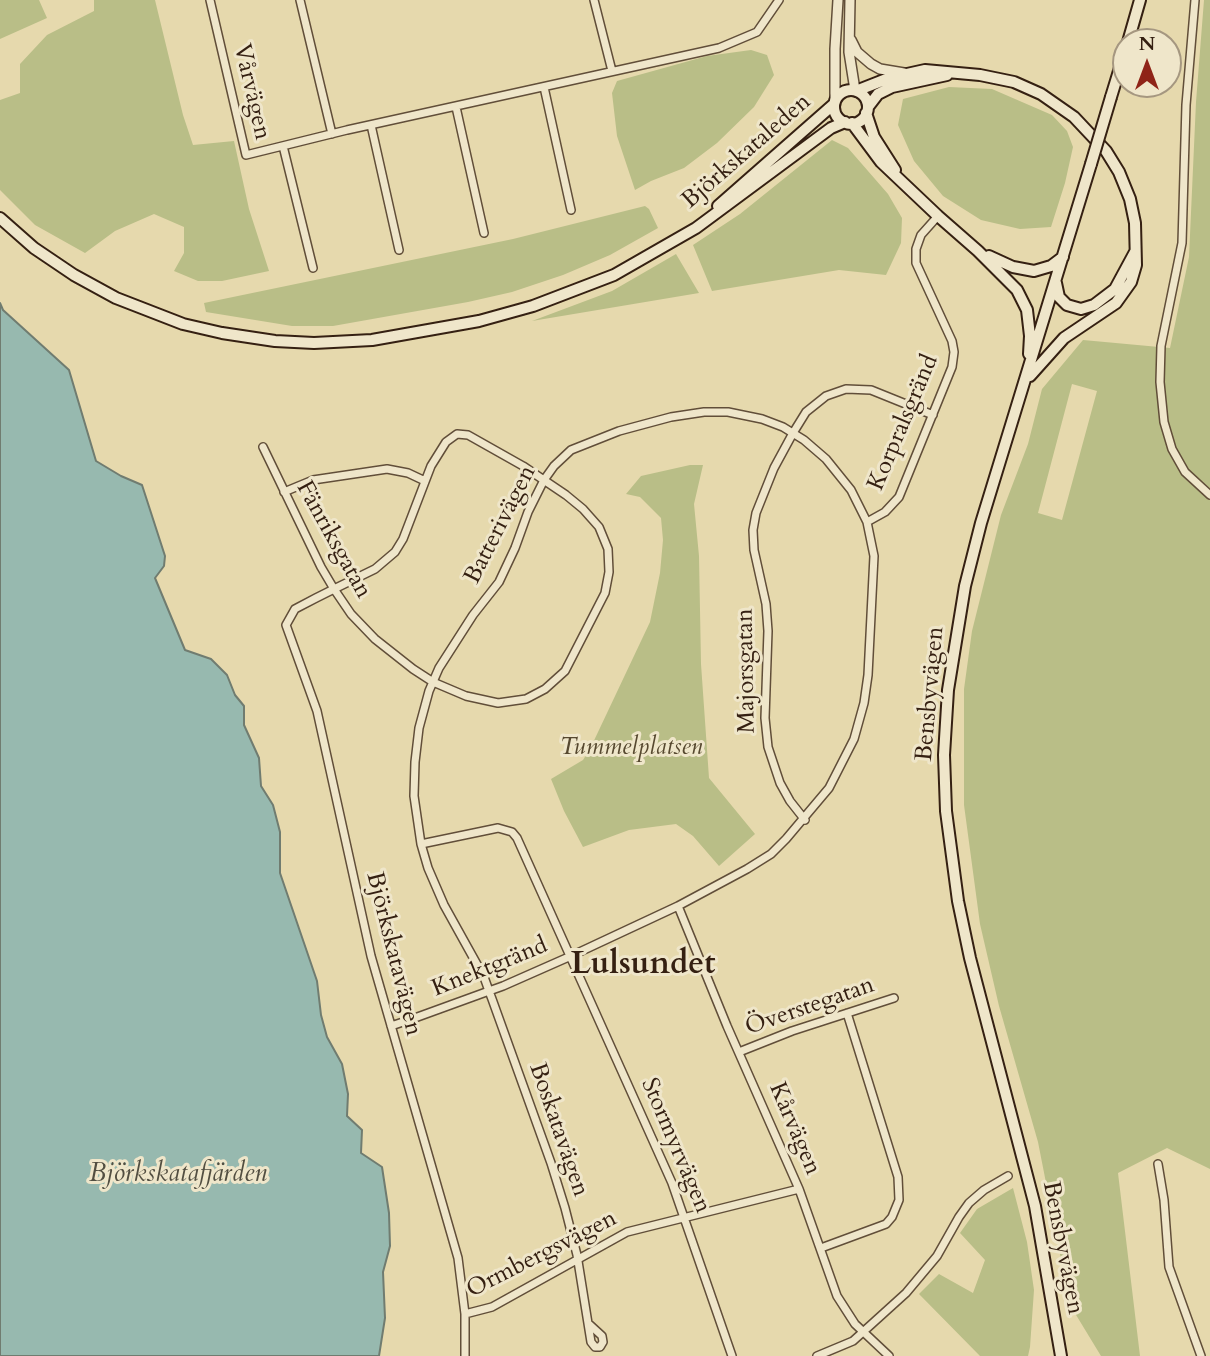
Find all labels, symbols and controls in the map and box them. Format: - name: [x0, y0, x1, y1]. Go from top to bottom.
- north arrow: [1112, 28, 1182, 98]
- text: N: [1139, 31, 1155, 57]
- street label: Vårvägen: [226, 41, 276, 143]
- street label: Björkskataleden: [677, 88, 817, 216]
- street label: Korpralsgränd: [862, 351, 946, 495]
- street label: Batterivägen: [459, 461, 543, 589]
- street label: Fänriksgatan: [289, 476, 377, 604]
- street label: Majorsgatan: [732, 608, 762, 734]
- street label: Bensbyvägen: [911, 625, 951, 763]
- park label: Tummelplatsen: [560, 734, 702, 762]
- street label: Björkskatavägen: [359, 869, 427, 1039]
- street label: Knektgränd: [428, 932, 552, 1004]
- district label: Lulsundet: [571, 947, 715, 985]
- street label: Överstegatan: [742, 971, 878, 1043]
- street label: Boskatavägen: [522, 1060, 594, 1200]
- street label: Stormyrvägen: [634, 1074, 716, 1218]
- street label: Kårvägen: [762, 1078, 826, 1180]
- water label: Björkskatafjärden: [89, 1159, 267, 1191]
- street label: Bensbyvägen: [1035, 1179, 1089, 1317]
- street label: Ormbergsvägen: [462, 1205, 622, 1305]

